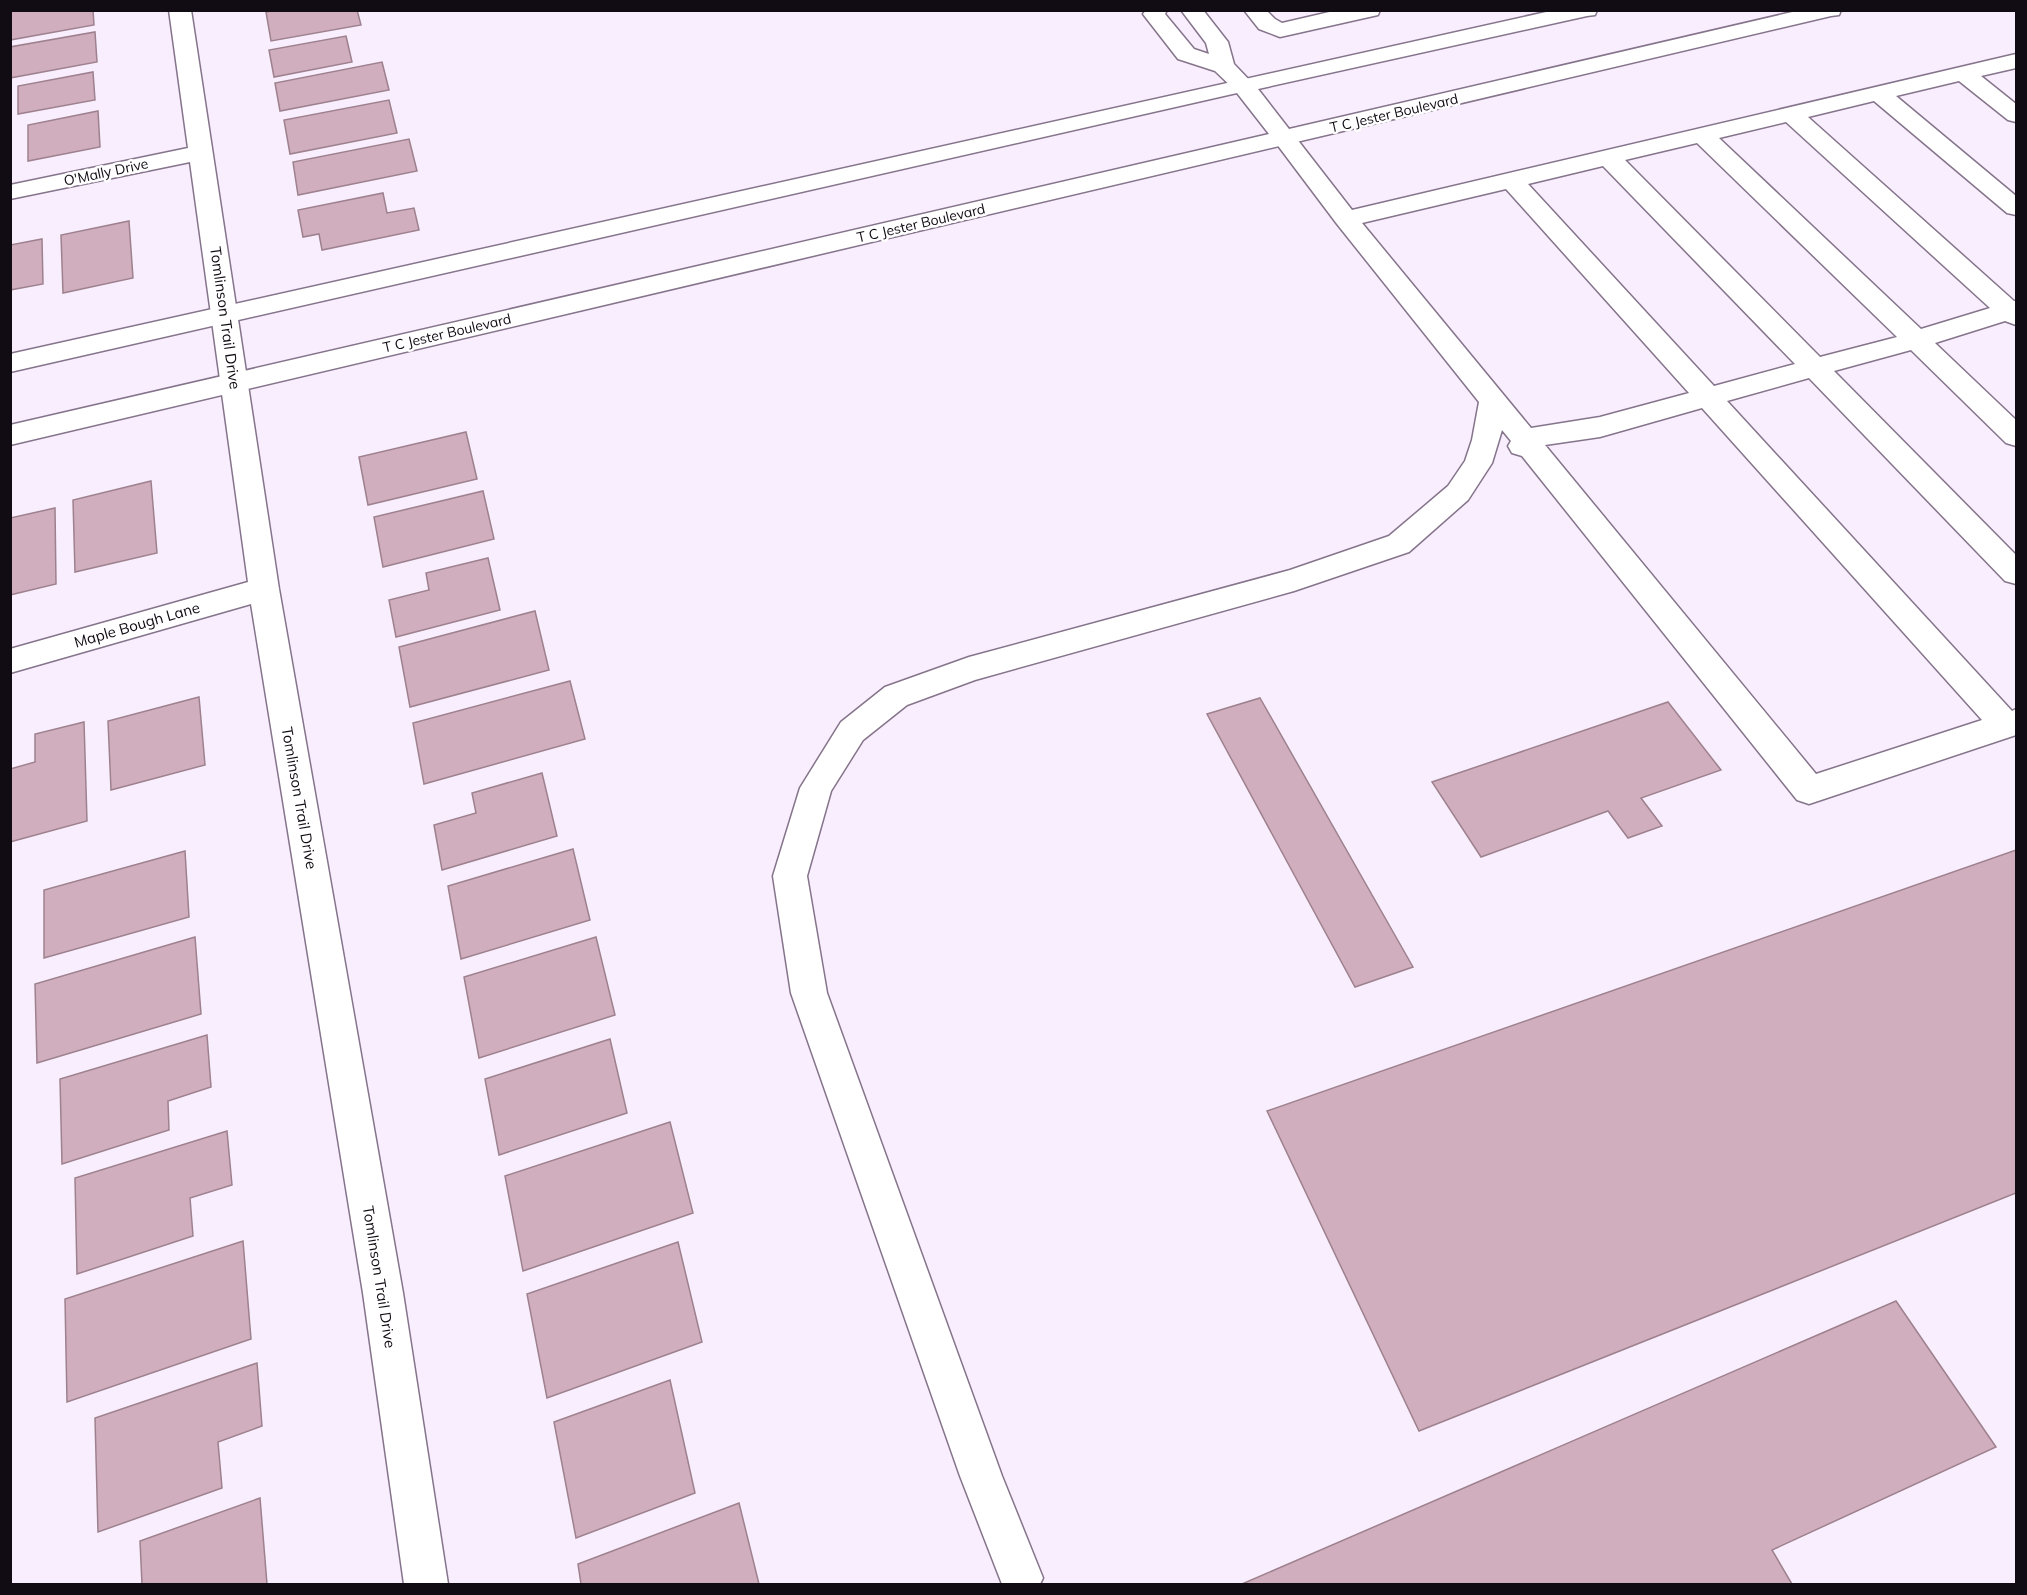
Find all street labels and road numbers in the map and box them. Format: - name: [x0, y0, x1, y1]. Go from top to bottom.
- street label: T C Jester Boulevard: [1328, 89, 1460, 137]
- street label: O'Mally Drive: [62, 154, 150, 190]
- street label: T C Jester Boulevard: [855, 199, 987, 247]
- street label: Tomlinson Trail Drive: [206, 245, 245, 390]
- street label: T C Jester Boulevard: [381, 309, 513, 357]
- street label: Maple Bough Lane: [72, 597, 202, 652]
- street label: Tomlinson Trail Drive: [278, 725, 321, 870]
- street label: Tomlinson Trail Drive: [359, 1204, 400, 1349]

